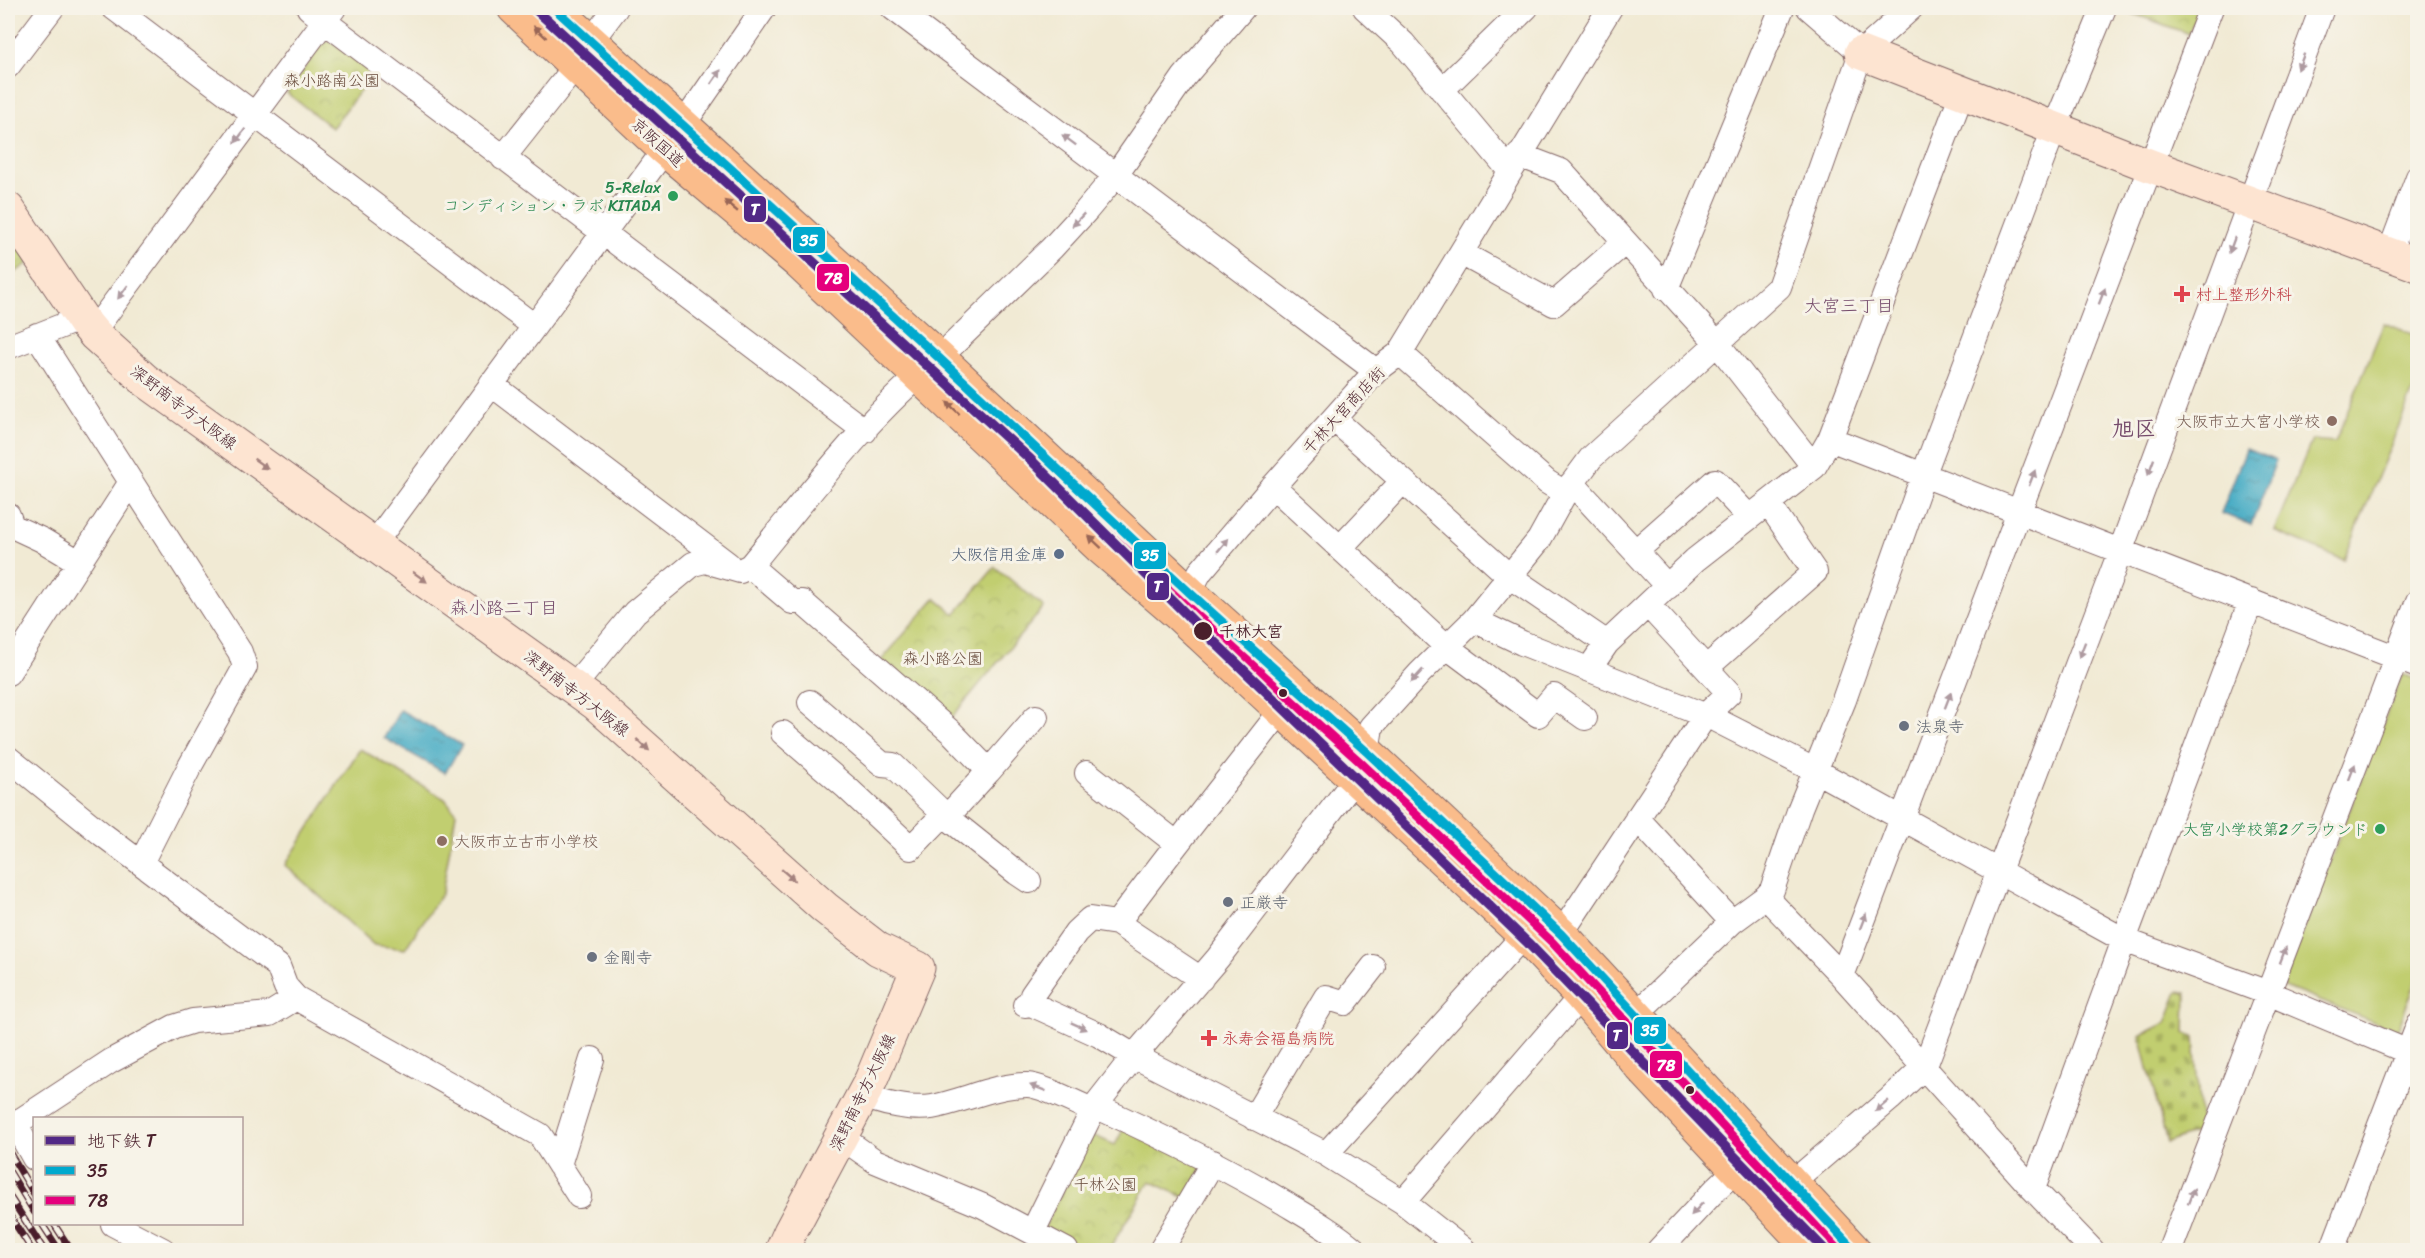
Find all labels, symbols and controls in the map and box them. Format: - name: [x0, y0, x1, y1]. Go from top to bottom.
- one-way arrow: [534, 26, 548, 40]
- one-way arrow: [2296, 53, 2305, 71]
- park label: 森小路南公園: [284, 66, 380, 95]
- one-way arrow: [710, 69, 722, 85]
- street label: 京阪国道: [624, 110, 691, 175]
- one-way arrow: [234, 129, 246, 144]
- one-way arrow: [1061, 134, 1077, 146]
- place label: 5-Relax コンディション・ラボ KITADA: [444, 173, 662, 220]
- marker: 5-Relax コンディション・ラボ KITADA: [666, 189, 680, 203]
- line badge: T: [743, 195, 767, 223]
- text: T: [751, 195, 761, 224]
- one-way arrow: [724, 200, 739, 213]
- one-way arrow: [1071, 212, 1085, 227]
- line badge: 35: [792, 226, 826, 254]
- text: 35: [799, 226, 819, 255]
- one-way arrow: [2227, 236, 2237, 254]
- line badge: 78: [816, 263, 850, 292]
- text: 78: [824, 264, 843, 293]
- place label: 村上整形外科: [2196, 280, 2292, 309]
- one-way arrow: [117, 285, 129, 300]
- marker: 村上整形外科: [2173, 285, 2191, 303]
- one-way arrow: [2097, 287, 2107, 305]
- district label: 大宮三丁目: [1804, 290, 1894, 322]
- street label: 深野南寺方大阪線: [124, 357, 244, 458]
- street label: 千林大宮商店街: [1295, 359, 1392, 461]
- one-way arrow: [947, 401, 961, 415]
- place label: 大阪市立大宮小学校: [2176, 407, 2320, 436]
- district label: 旭区: [2112, 409, 2156, 448]
- marker: 大阪市立大宮小学校: [2325, 414, 2339, 428]
- one-way arrow: [252, 458, 268, 470]
- one-way arrow: [2145, 458, 2155, 476]
- one-way arrow: [2028, 469, 2037, 487]
- one-way arrow: [1087, 535, 1102, 549]
- one-way arrow: [1216, 538, 1229, 553]
- place label: 大阪信用金庫: [951, 540, 1047, 569]
- line badge: 35: [1133, 541, 1167, 570]
- text: 35: [1140, 541, 1160, 570]
- marker: 大阪信用金庫: [1052, 547, 1066, 561]
- one-way arrow: [412, 571, 428, 583]
- line badge: T: [1146, 572, 1170, 601]
- text: T: [1154, 572, 1164, 601]
- district label: 森小路二丁目: [450, 592, 558, 624]
- place label: 千林大宮: [1219, 617, 1283, 646]
- marker: 千林大宮: [1192, 620, 1214, 642]
- one-way arrow: [2077, 641, 2087, 659]
- street label: 深野南寺方大阪線: [517, 643, 636, 744]
- park label: 森小路公園: [903, 644, 983, 673]
- one-way arrow: [1411, 668, 1424, 683]
- unlabelled marker: [1277, 687, 1289, 699]
- one-way arrow: [1943, 691, 1953, 709]
- place label: 法泉寺: [1916, 712, 1964, 741]
- marker: 法泉寺: [1897, 719, 1911, 733]
- one-way arrow: [636, 737, 650, 751]
- one-way arrow: [2347, 763, 2357, 781]
- place label: 大宮小学校第2グラウンド: [2183, 815, 2368, 844]
- marker: 大宮小学校第2グラウンド: [2373, 822, 2387, 836]
- place label: 大阪市立古市小学校: [454, 827, 598, 856]
- marker: 大阪市立古市小学校: [435, 834, 449, 848]
- one-way arrow: [780, 868, 795, 882]
- place label: 正厳寺: [1240, 888, 1288, 917]
- marker: 正厳寺: [1221, 895, 1235, 909]
- one-way arrow: [1858, 912, 1868, 930]
- place label: 金剛寺: [604, 943, 652, 972]
- one-way arrow: [2278, 945, 2288, 963]
- marker: 金剛寺: [585, 950, 599, 964]
- line badge: 35: [1633, 1016, 1667, 1045]
- text: 35: [1640, 1016, 1660, 1045]
- one-way arrow: [1071, 1021, 1088, 1030]
- line badge: T: [1606, 1021, 1629, 1050]
- text: T: [1613, 1021, 1623, 1050]
- place label: 永寿会福島病院: [1222, 1024, 1334, 1053]
- street label: 深野南寺方大阪線: [821, 1028, 904, 1156]
- marker: 永寿会福島病院: [1200, 1029, 1218, 1047]
- line badge: 78: [1649, 1050, 1683, 1079]
- text: 78: [1657, 1051, 1676, 1080]
- one-way arrow: [1029, 1083, 1047, 1093]
- unlabelled marker: [1684, 1084, 1696, 1096]
- one-way arrow: [1875, 1099, 1890, 1112]
- legend: [33, 1117, 243, 1225]
- text: 地下鉄 T: [87, 1125, 157, 1157]
- text: 35: [87, 1155, 108, 1187]
- park label: 千林公園: [1073, 1170, 1137, 1199]
- text: 78: [87, 1185, 108, 1217]
- one-way arrow: [2187, 1187, 2196, 1205]
- one-way arrow: [1691, 1201, 1704, 1216]

